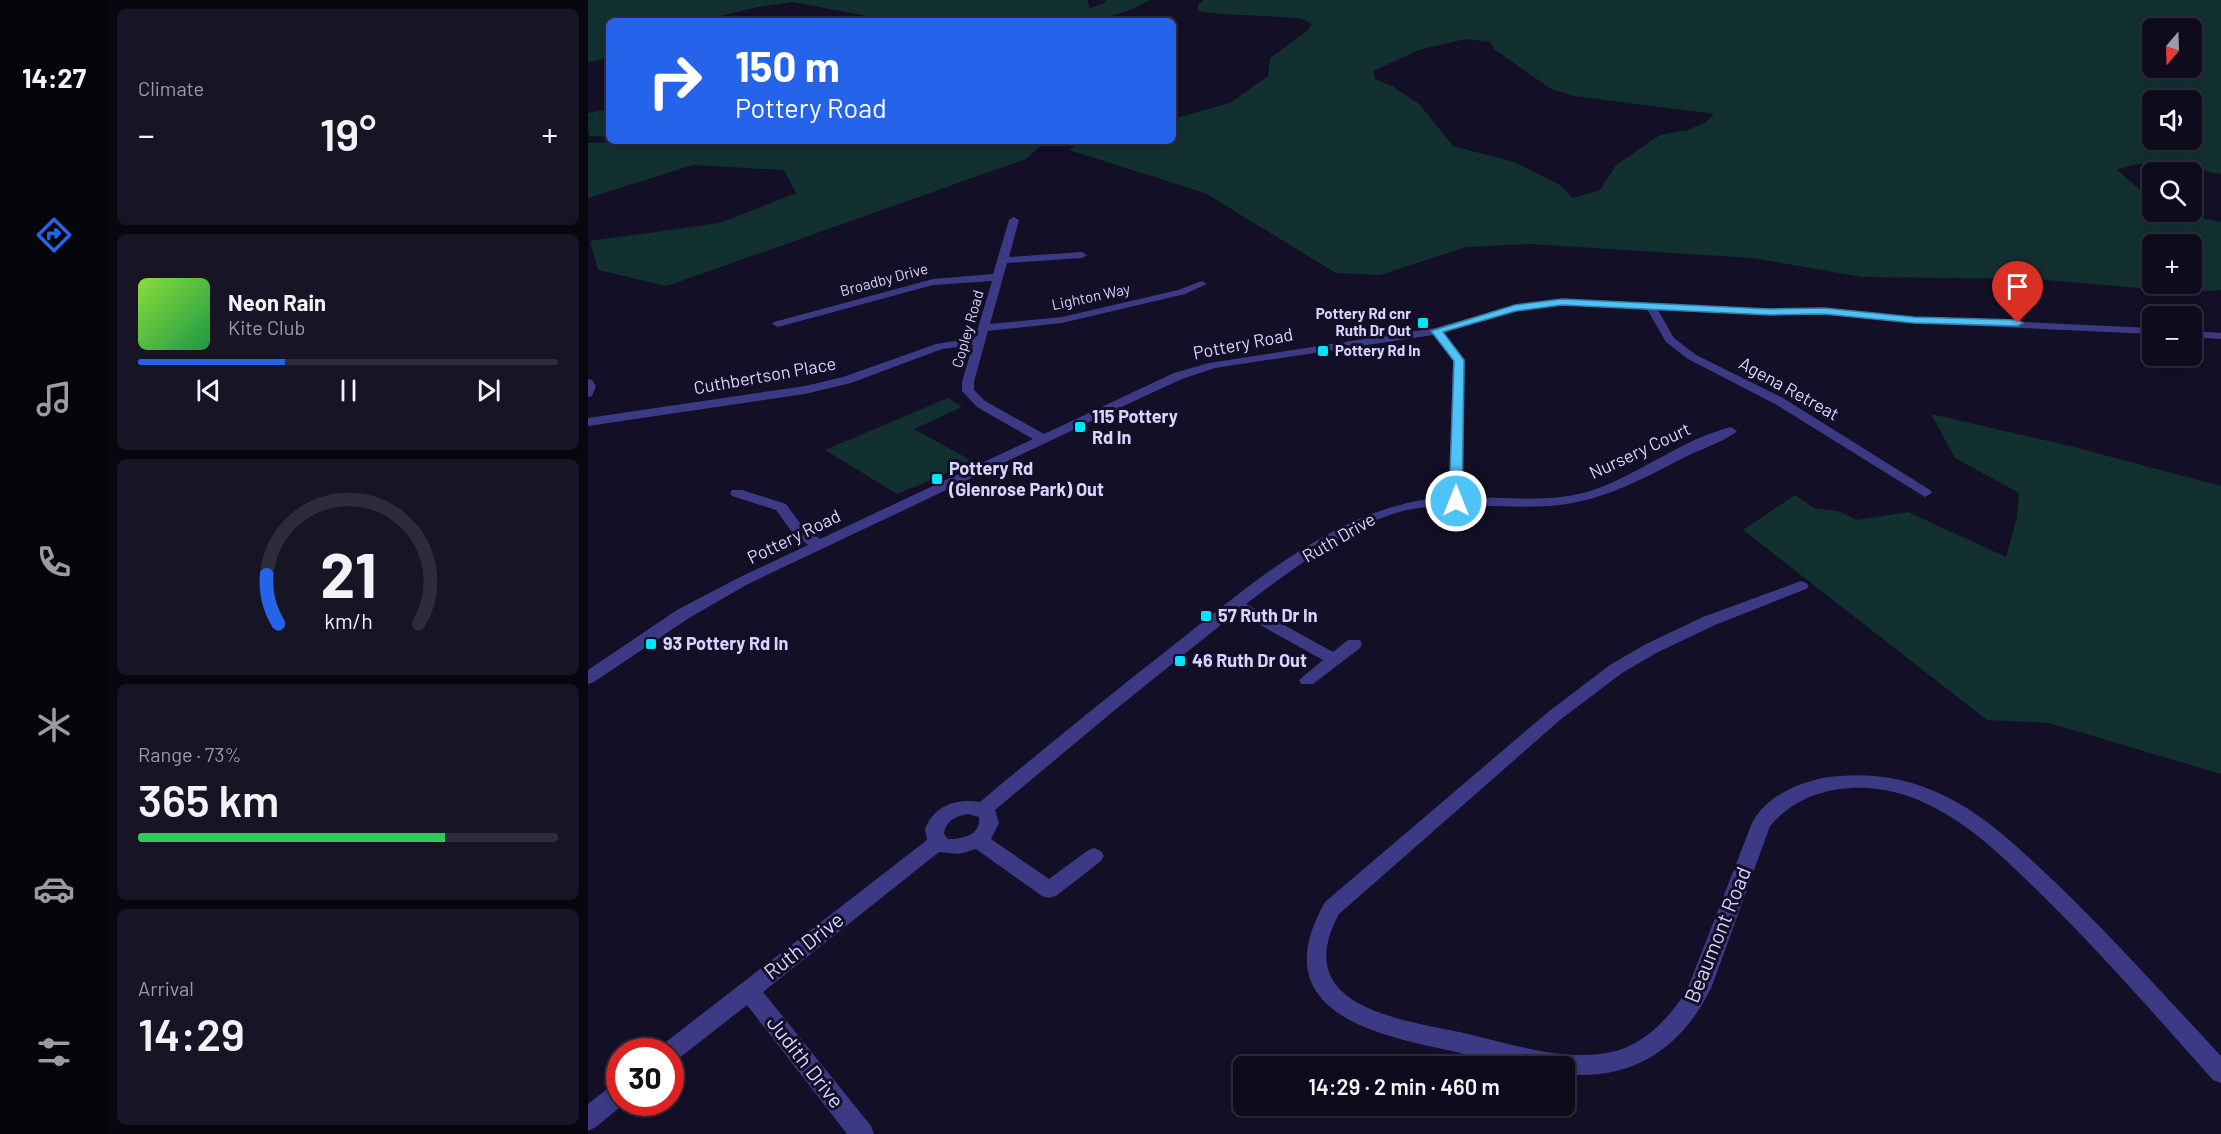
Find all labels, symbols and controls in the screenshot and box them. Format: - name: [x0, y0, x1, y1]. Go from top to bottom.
- north arrow: [2142, 18, 2202, 78]
- map controls: [2142, 18, 2202, 366]
- text: 150 m: [735, 40, 840, 90]
- icon: right: [636, 42, 714, 120]
- text: 14:27: [22, 61, 86, 93]
- text: Climate: [138, 76, 204, 100]
- button: sound: [2142, 90, 2202, 150]
- text: Pottery Road: [735, 91, 887, 123]
- text: 19°: [320, 106, 376, 160]
- text: −: [138, 114, 155, 154]
- text: +: [542, 114, 558, 154]
- button: search: [2142, 162, 2202, 222]
- icon: directions: [33, 214, 75, 256]
- button: +: [2142, 234, 2202, 294]
- street label: Broadby Drive: [838, 259, 930, 299]
- pin: [1992, 261, 2043, 323]
- icon: arrive: [2001, 270, 2034, 303]
- street label: Lighton Way: [1050, 279, 1132, 313]
- street label: Copley Road: [947, 288, 987, 370]
- text: Neon Rain: [228, 289, 326, 315]
- place label: Pottery Rd cnr Ruth Dr Out: [1316, 304, 1411, 339]
- button: −: [2142, 306, 2202, 366]
- text: Kite Club: [228, 315, 305, 339]
- marker: Pottery Rd cnr Ruth Dr Out: [1416, 316, 1430, 330]
- street label: Pottery Road: [1191, 323, 1295, 363]
- place label: Pottery Rd In: [1335, 341, 1420, 359]
- marker: Pottery Rd In: [1316, 344, 1330, 358]
- street label: Cuthbertson Place: [692, 352, 838, 398]
- street label: Agena Retreat: [1736, 352, 1843, 425]
- icon: previous: [192, 374, 225, 407]
- icon: pause: [332, 374, 365, 407]
- icon: next: [472, 374, 505, 407]
- icon: music: [33, 378, 75, 420]
- place label: 115 Pottery Rd In: [1092, 405, 1178, 448]
- street label: Nursery Court: [1585, 417, 1694, 483]
- marker: 115 Pottery Rd In: [1073, 420, 1087, 434]
- place label: Pottery Rd (Glenrose Park) Out: [948, 457, 1104, 500]
- position arrow: [1424, 469, 1488, 533]
- marker: Pottery Rd (Glenrose Park) Out: [930, 472, 944, 486]
- street label: Pottery Road: [743, 504, 844, 568]
- street label: Ruth Drive: [1298, 507, 1379, 567]
- text: 21: [320, 536, 376, 610]
- icon: phone: [33, 541, 75, 583]
- place label: 57 Ruth Dr In: [1218, 604, 1318, 626]
- text: km/h: [324, 608, 372, 633]
- marker: 57 Ruth Dr In: [1199, 609, 1213, 623]
- place label: 93 Pottery Rd In: [663, 632, 788, 654]
- marker: 93 Pottery Rd In: [644, 637, 658, 651]
- place label: 46 Ruth Dr Out: [1192, 649, 1307, 671]
- marker: 46 Ruth Dr Out: [1173, 654, 1187, 668]
- icon: climate: [33, 704, 75, 746]
- text: Range · 73%: [138, 742, 242, 766]
- text: 365 km: [138, 772, 279, 826]
- street label: Beaumont Road: [1678, 863, 1755, 1006]
- icon: car: [33, 868, 75, 910]
- street label: Ruth Drive: [758, 906, 848, 984]
- text: Arrival: [138, 976, 194, 1000]
- text: 14:29: [138, 1006, 245, 1060]
- street label: Judith Drive: [762, 1010, 850, 1112]
- icon: filters: [33, 1031, 75, 1073]
- speed limit sign: 30: [606, 1038, 684, 1116]
- text: 14:29 · 2 min · 460 m: [1308, 1073, 1500, 1099]

